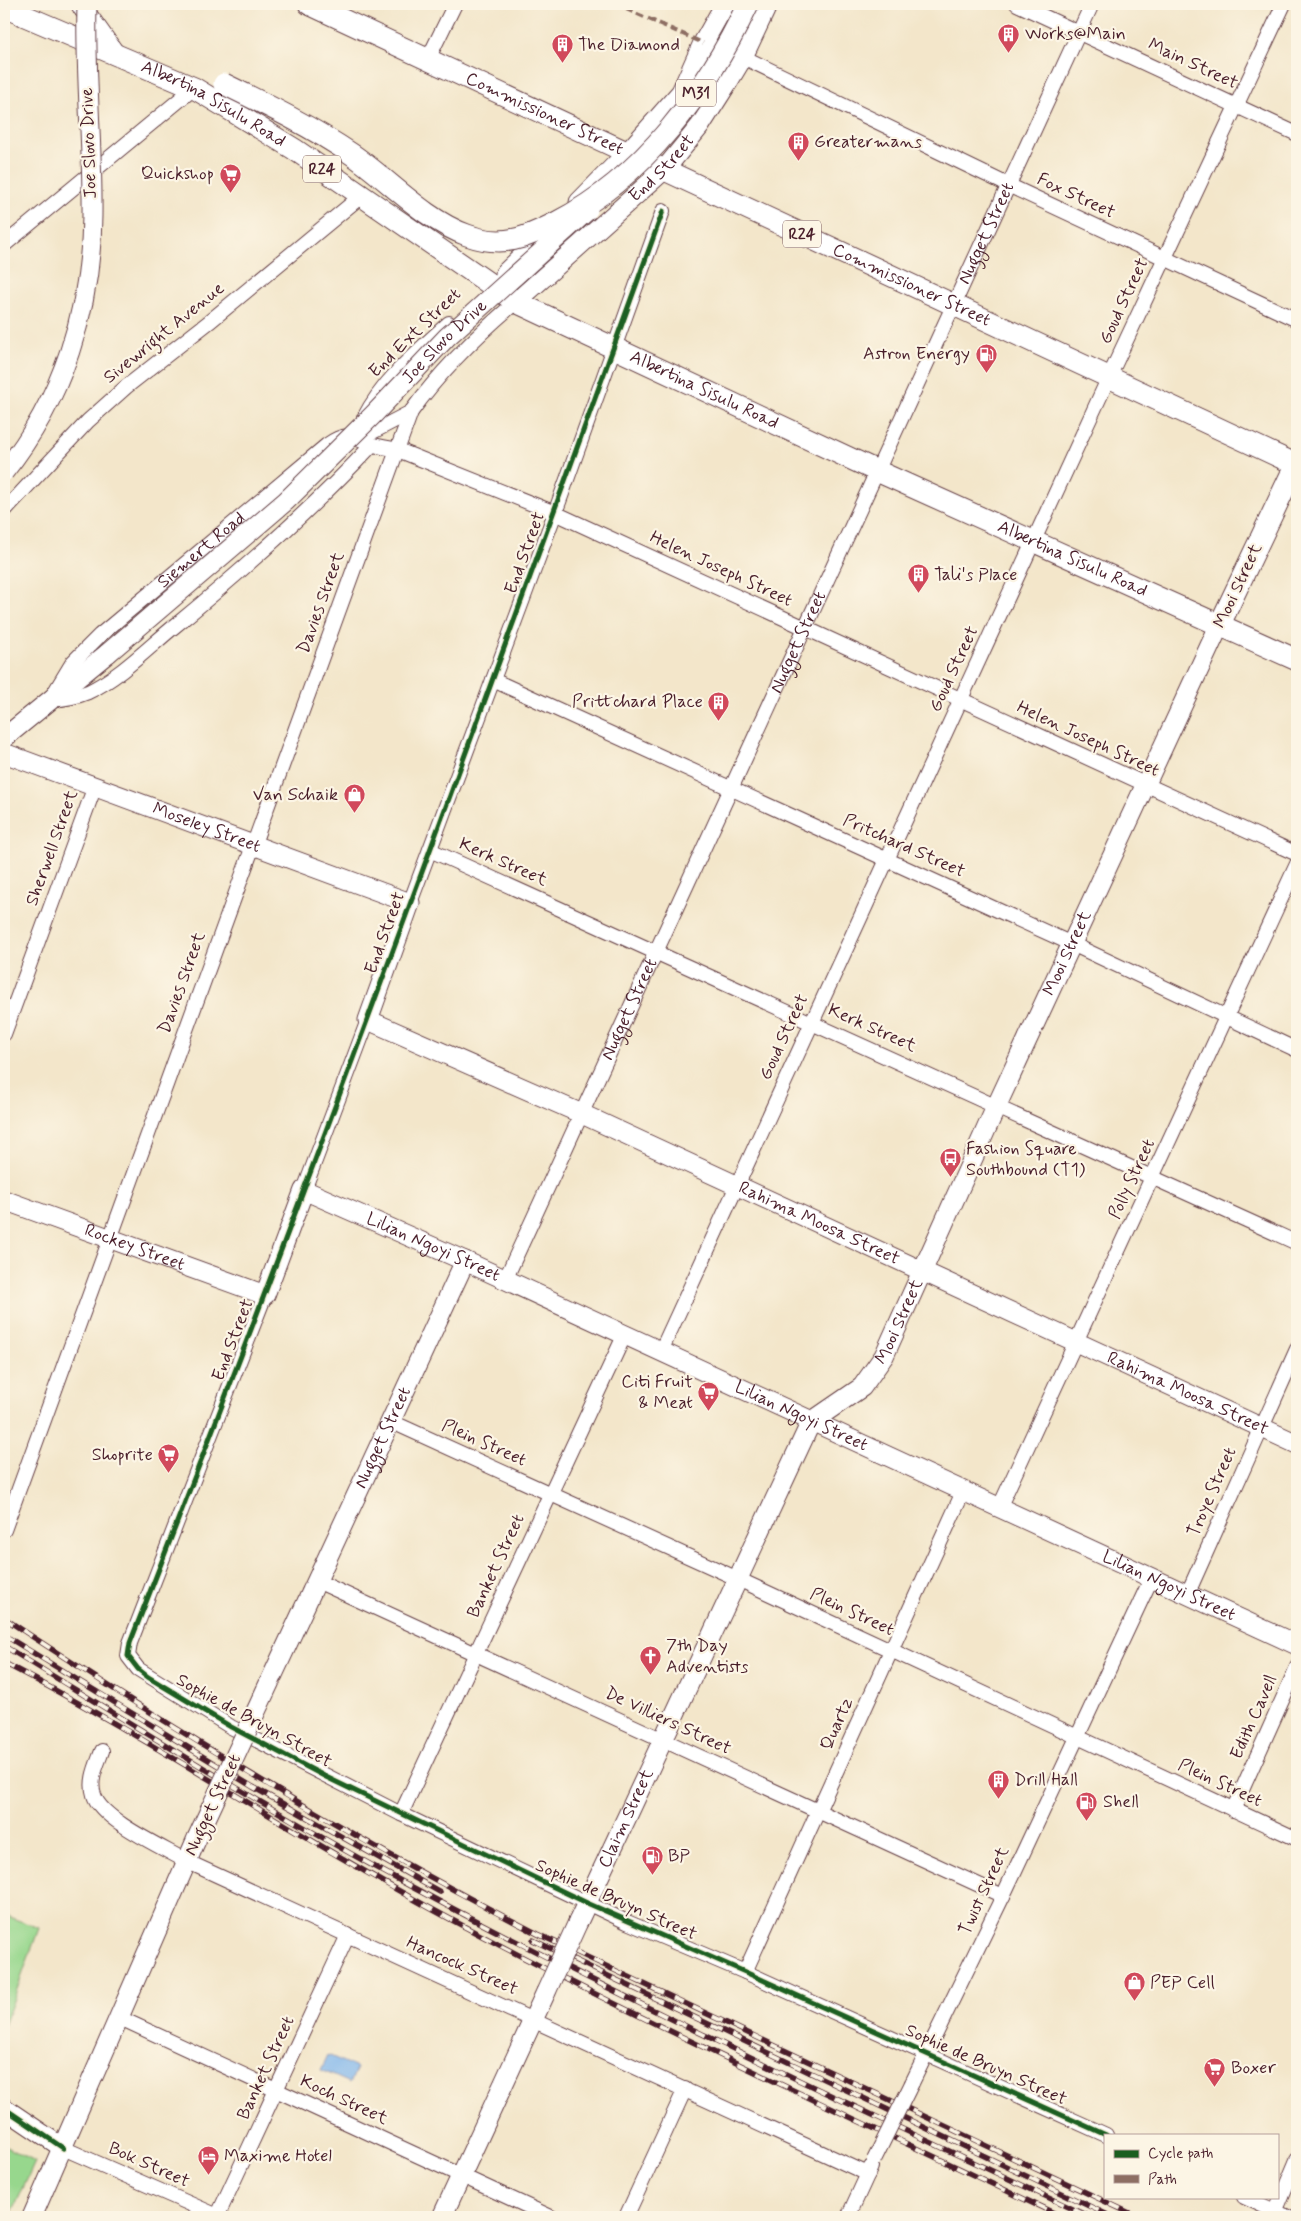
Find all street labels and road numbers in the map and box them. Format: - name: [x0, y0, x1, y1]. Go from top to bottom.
- street label: Main Street: [1144, 33, 1242, 95]
- street label: Albertina Sisulu Road: [137, 55, 290, 153]
- street label: Commissioner Street: [462, 67, 628, 161]
- road number: M31: [676, 80, 716, 106]
- street label: Joe Slovo Drive: [75, 87, 103, 199]
- street label: End Street: [624, 129, 700, 208]
- road number: R24: [303, 156, 341, 182]
- street label: Fox Street: [1033, 167, 1119, 225]
- street label: Nugget Street: [953, 178, 1020, 288]
- road number: R24: [783, 220, 821, 248]
- street label: Commissioner Street: [829, 238, 995, 333]
- street label: Goud Street: [1094, 254, 1154, 348]
- street label: Sivewright Avenue: [98, 277, 231, 391]
- street label: End Ext Street: [364, 283, 467, 383]
- street label: Joe Slovo Drive: [397, 294, 493, 389]
- street label: Albertina Sisulu Road: [626, 345, 782, 435]
- street label: Siemert Road: [152, 506, 250, 594]
- street label: End Street: [499, 509, 551, 597]
- street label: Albertina Sisulu Road: [994, 515, 1151, 603]
- street label: Helen Joseph Street: [646, 525, 797, 613]
- street label: Mooi Street: [1208, 539, 1268, 632]
- street label: Davies Street: [291, 548, 351, 657]
- street label: Nugget Street: [765, 587, 832, 697]
- street label: Goud Street: [924, 622, 984, 716]
- street label: Helen Joseph Street: [1013, 695, 1164, 783]
- street label: Sherwell Street: [20, 786, 84, 909]
- street label: Moseley Street: [149, 797, 264, 859]
- street label: Pritchard Street: [839, 808, 969, 884]
- street label: Kerk Street: [455, 832, 551, 892]
- street label: End Street: [359, 889, 411, 977]
- street label: Mooi Street: [1037, 907, 1098, 1000]
- street label: Davies Street: [152, 928, 212, 1037]
- street label: Nugget Street: [596, 954, 663, 1064]
- street label: Goud Street: [754, 990, 814, 1084]
- street label: Kerk Street: [824, 998, 920, 1058]
- street label: Polly Street: [1103, 1135, 1161, 1223]
- street label: Rahima Moosa Street: [735, 1176, 904, 1271]
- street label: Lilian Ngoyi Street: [362, 1207, 504, 1288]
- street label: Rockey Street: [81, 1218, 188, 1277]
- street label: Mooi Street: [870, 1275, 929, 1369]
- street label: End Street: [206, 1296, 260, 1384]
- street label: Rahima Moosa Street: [1103, 1346, 1272, 1441]
- street label: Lilian Ngoyi Street: [731, 1375, 872, 1457]
- street label: Nugget Street: [349, 1383, 417, 1492]
- street label: Plein Street: [438, 1414, 530, 1472]
- street label: Troye Street: [1182, 1443, 1242, 1540]
- street label: Banket Street: [462, 1510, 531, 1622]
- street label: Lilian Ngoyi Street: [1098, 1545, 1240, 1627]
- street label: Plein Street: [806, 1582, 898, 1642]
- street label: Sophie de Bruyn Street: [172, 1668, 336, 1774]
- street label: Edith Cavell: [1225, 1671, 1283, 1763]
- street label: De Villiers Street: [601, 1681, 735, 1761]
- street label: Quartz: [815, 1694, 859, 1754]
- street label: Nugget Street: [179, 1750, 249, 1861]
- street label: Plein Street: [1174, 1753, 1266, 1813]
- street label: Claim Street: [593, 1765, 660, 1872]
- street label: Twist Street: [953, 1842, 1015, 1939]
- street label: Sophie de Bruyn Street: [531, 1854, 701, 1946]
- street label: Hancock Street: [402, 1931, 522, 2001]
- street label: Banket Street: [232, 2012, 301, 2124]
- street label: Sophie de Bruyn Street: [901, 2019, 1071, 2111]
- street label: Koch Street: [296, 2069, 392, 2131]
- street label: Bok Street: [105, 2136, 193, 2194]

